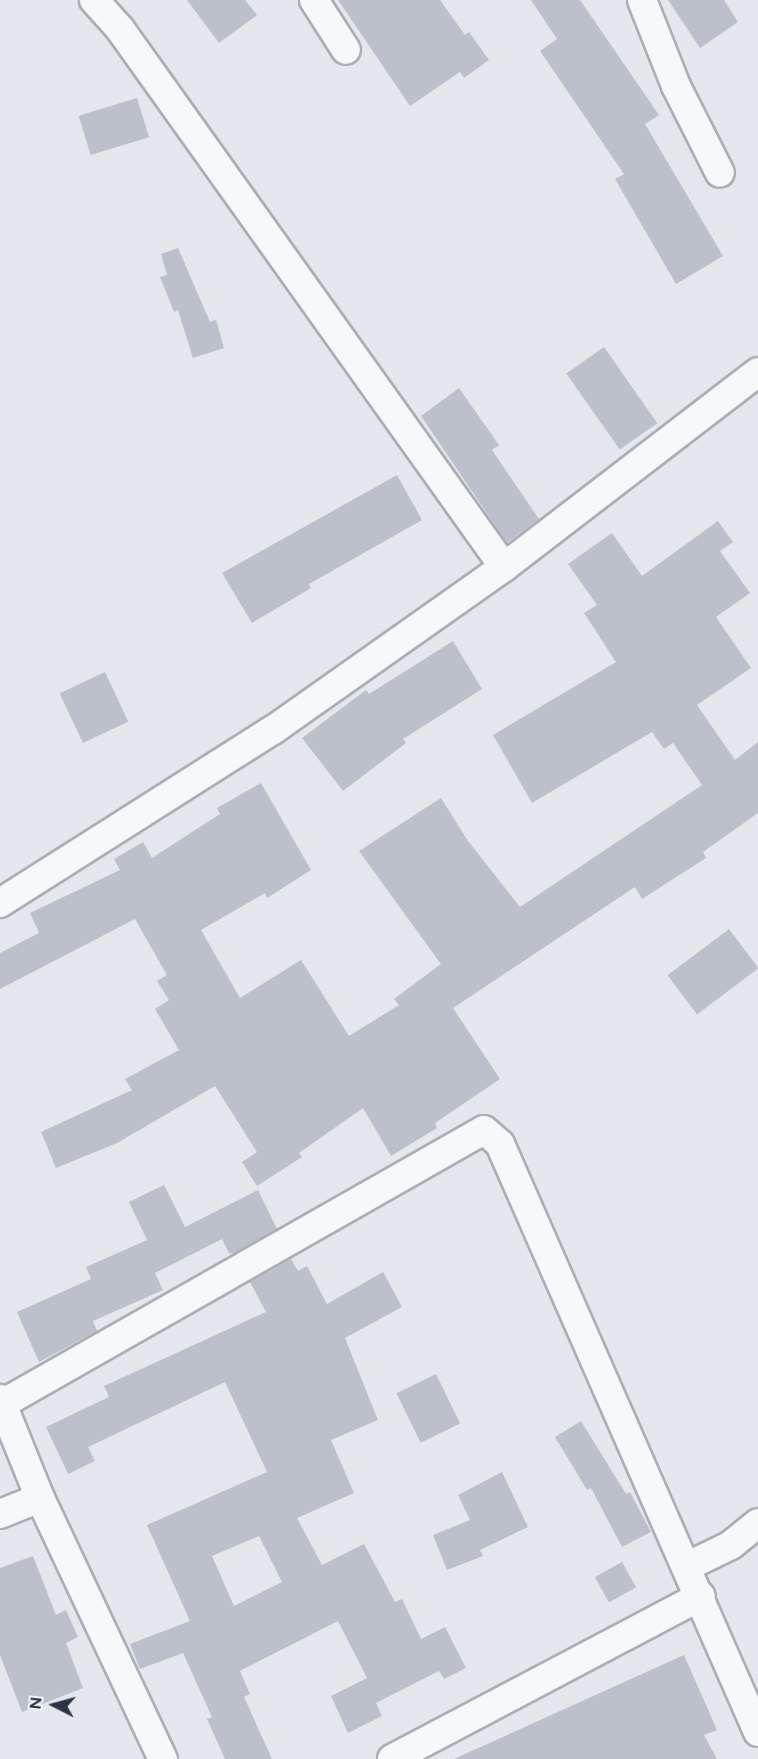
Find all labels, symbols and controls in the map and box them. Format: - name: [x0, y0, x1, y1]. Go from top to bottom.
- north arrow: [24, 1675, 84, 1735]
- text: N: [26, 1696, 46, 1710]

